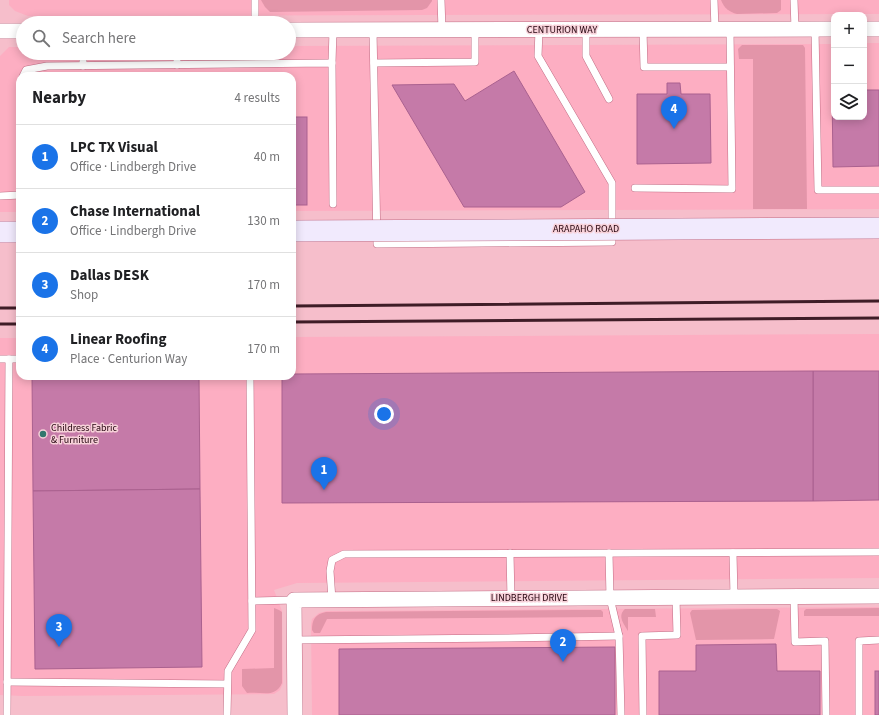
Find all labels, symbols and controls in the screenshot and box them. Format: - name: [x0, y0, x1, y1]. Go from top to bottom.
- map controls: [831, 12, 867, 120]
- button: +: [831, 12, 867, 48]
- search box: [16, 16, 296, 60]
- street label: CENTURION WAY: [527, 23, 598, 37]
- icon: search: [30, 27, 52, 49]
- text: Search here: [62, 28, 136, 49]
- button: −: [831, 48, 867, 84]
- button: layers: [831, 84, 867, 120]
- text: Nearby: [32, 86, 86, 110]
- text: 4 results: [235, 89, 280, 107]
- pin: 4: [661, 96, 687, 129]
- text: LPC TX Visual: [70, 137, 158, 158]
- text: 1: [42, 148, 48, 166]
- text: 40 m: [254, 148, 280, 166]
- text: Office · Lindbergh Drive: [70, 158, 196, 176]
- text: Chase International: [70, 201, 200, 222]
- text: 2: [42, 212, 48, 230]
- text: 130 m: [247, 212, 280, 230]
- text: Office · Lindbergh Drive: [70, 222, 196, 240]
- street label: ARAPAHO ROAD: [553, 222, 619, 236]
- text: Dallas DESK: [70, 265, 149, 286]
- text: 3: [42, 276, 48, 294]
- text: 170 m: [247, 276, 280, 294]
- text: Shop: [70, 286, 98, 304]
- text: Linear Roofing: [70, 329, 166, 350]
- text: 4: [42, 340, 48, 358]
- text: 170 m: [247, 340, 280, 358]
- text: Place · Centurion Way: [70, 350, 187, 368]
- your location: [374, 404, 394, 424]
- place label: Childress Fabric & Furniture: [51, 421, 118, 447]
- marker: Childress Fabric & Furniture: [38, 429, 48, 439]
- pin: 1: [311, 457, 337, 490]
- street label: LINDBERGH DRIVE: [491, 591, 567, 605]
- pin: 3: [46, 614, 72, 647]
- pin: 2: [550, 629, 576, 662]

